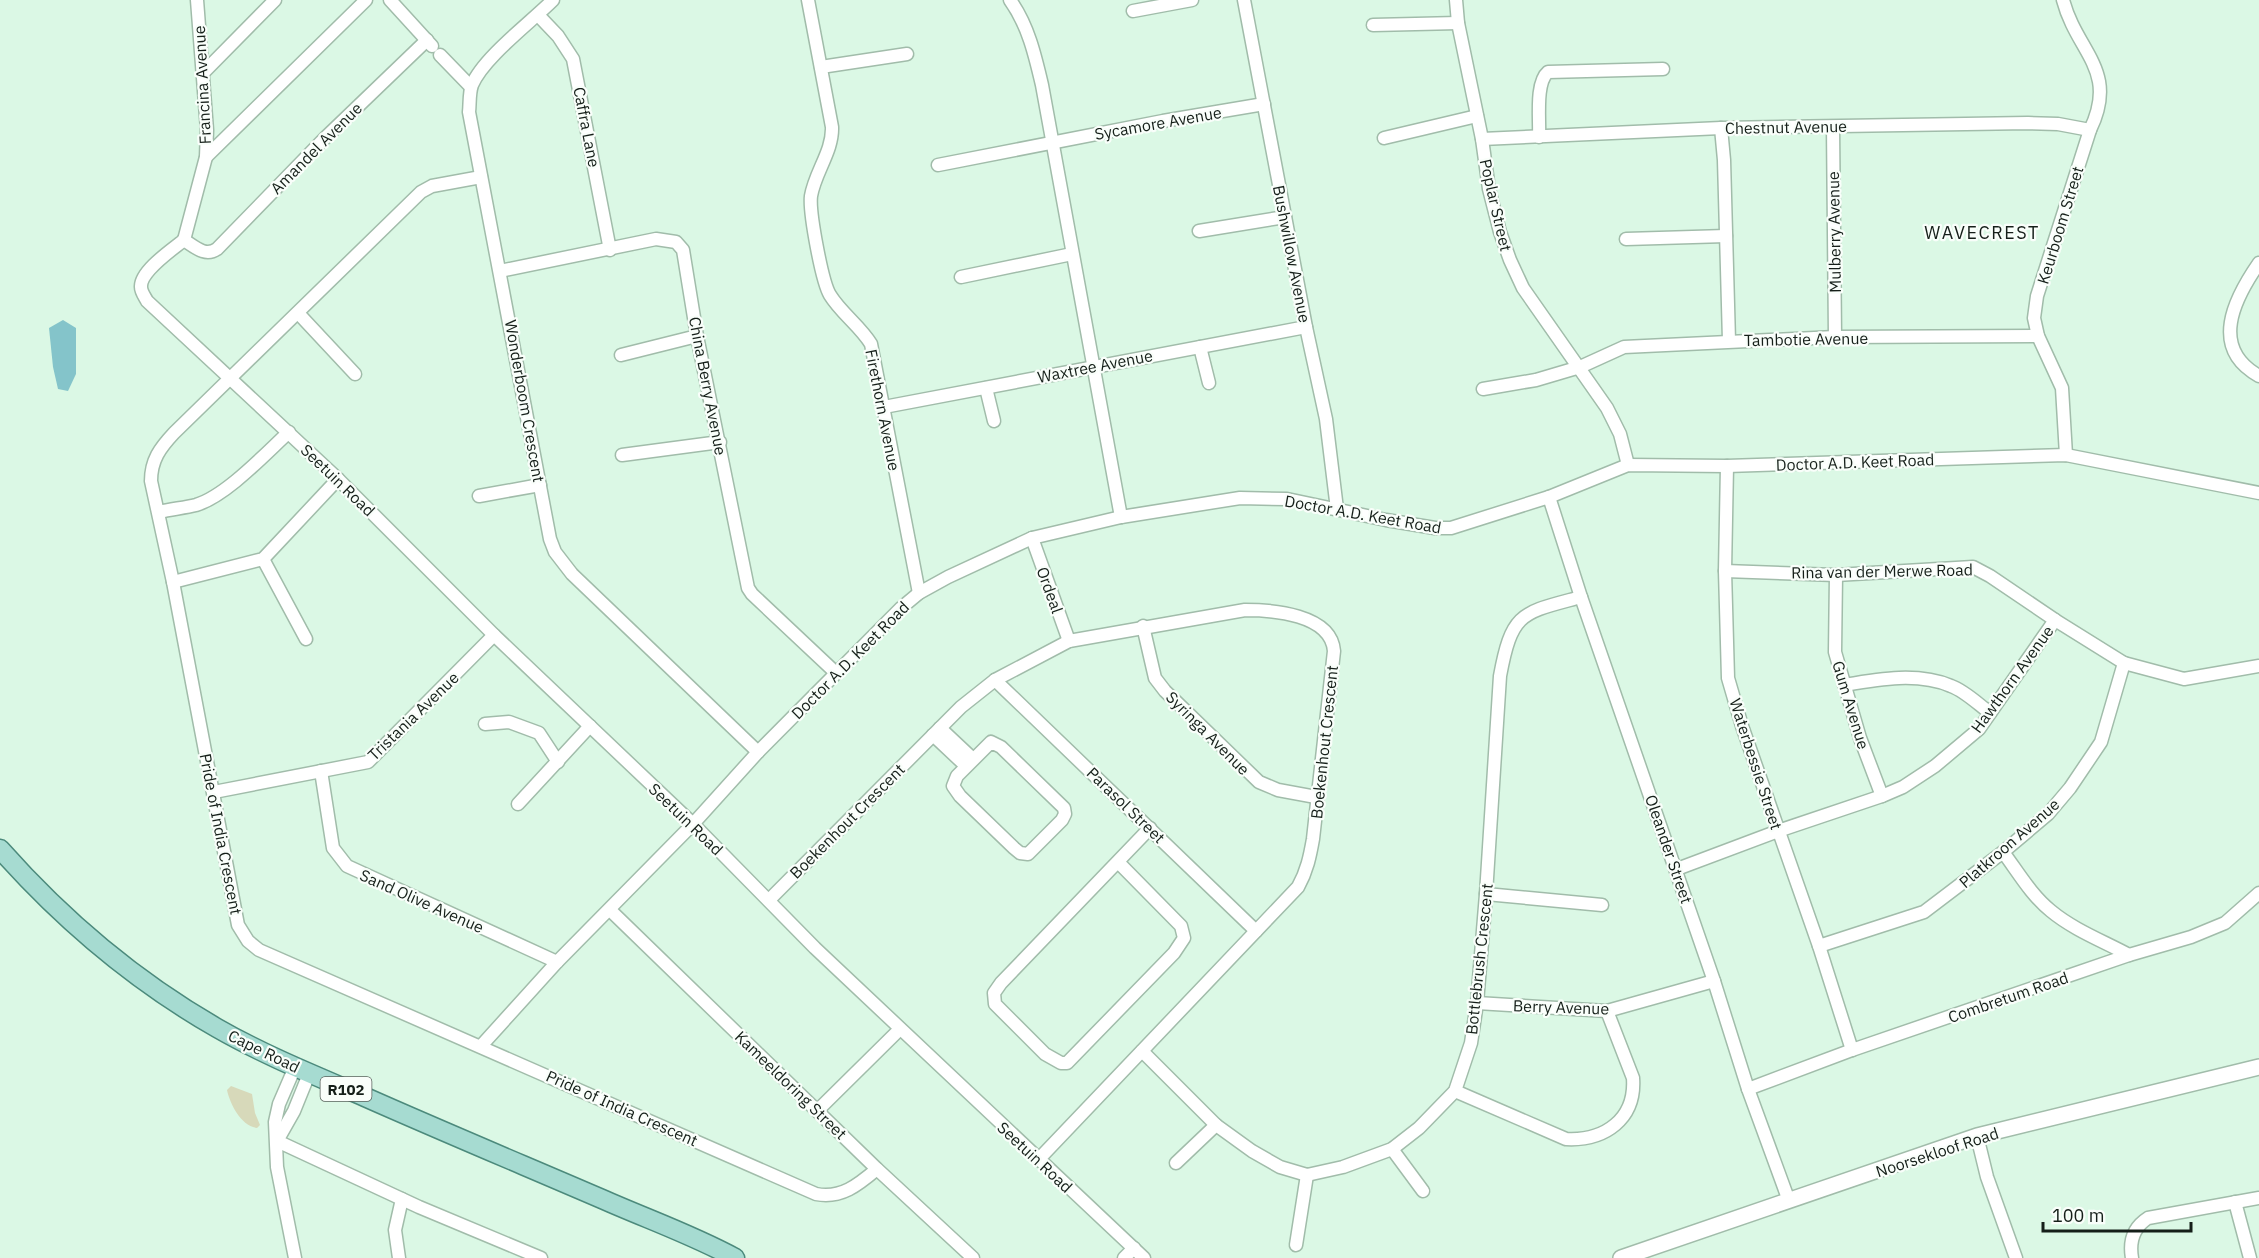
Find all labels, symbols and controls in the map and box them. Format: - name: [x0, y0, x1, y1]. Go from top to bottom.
- street label: Francina Avenue: [189, 25, 215, 145]
- street label: Caffra Lane: [569, 85, 605, 169]
- street label: Amandel Avenue: [266, 98, 366, 198]
- street label: Sycamore Avenue: [1093, 102, 1223, 144]
- street label: Chestnut Avenue: [1725, 116, 1847, 138]
- street label: Poplar Street: [1476, 157, 1516, 253]
- street label: Keurboom Street: [2033, 164, 2087, 286]
- street label: Mulberry Avenue: [1823, 171, 1845, 293]
- street label: Bushwillow Avenue: [1269, 184, 1315, 325]
- district label: WAVECREST: [1924, 221, 2040, 244]
- street label: China Berry Avenue: [685, 315, 731, 457]
- street label: Wonderboom Crescent: [501, 318, 549, 484]
- street label: Tambotie Avenue: [1744, 328, 1869, 350]
- street label: Waxtree Avenue: [1036, 345, 1155, 387]
- street label: Firethorn Avenue: [861, 348, 905, 473]
- street label: Seetuin Road: [297, 440, 379, 520]
- street label: Doctor A.D. Keet Road: [1775, 449, 1935, 475]
- street label: Doctor A.D. Keet Road: [1283, 490, 1443, 538]
- street label: Rina van der Merwe Road: [1791, 559, 1973, 583]
- street label: Ordeal: [1032, 564, 1068, 616]
- street label: Doctor A.D. Keet Road: [787, 597, 913, 723]
- street label: Hawthorn Avenue: [1966, 621, 2058, 737]
- street label: Gum Avenue: [1828, 658, 1874, 752]
- street label: Boekenhout Crescent: [1306, 664, 1342, 820]
- street label: Tristania Avenue: [363, 667, 463, 765]
- street label: Syringa Avenue: [1162, 687, 1254, 779]
- street label: Waterbessie Street: [1725, 696, 1787, 832]
- street label: Pride of India Crescent: [196, 752, 246, 916]
- street label: Boekenhout Crescent: [785, 759, 909, 883]
- street label: Parasol Street: [1083, 763, 1169, 847]
- street label: Seetuin Road: [645, 779, 727, 859]
- street label: Oleander Street: [1641, 792, 1697, 906]
- street label: Platkroon Avenue: [1955, 794, 2064, 892]
- street label: Sand Olive Avenue: [357, 865, 487, 937]
- street label: Bottlebrush Crescent: [1461, 882, 1497, 1036]
- street label: Combretum Road: [1945, 967, 2071, 1027]
- street label: Berry Avenue: [1513, 995, 1610, 1019]
- street label: Cape Road: [225, 1025, 303, 1077]
- street label: Kameeldoring Street: [731, 1027, 851, 1143]
- street label: Pride of India Crescent: [543, 1066, 701, 1150]
- road number: R102: [320, 1077, 372, 1101]
- street label: Seetuin Road: [993, 1117, 1077, 1197]
- street label: Noorsekloof Road: [1873, 1123, 2001, 1181]
- scale bar: [2043, 1195, 2192, 1233]
- text: 100 m: [2052, 1204, 2104, 1227]

